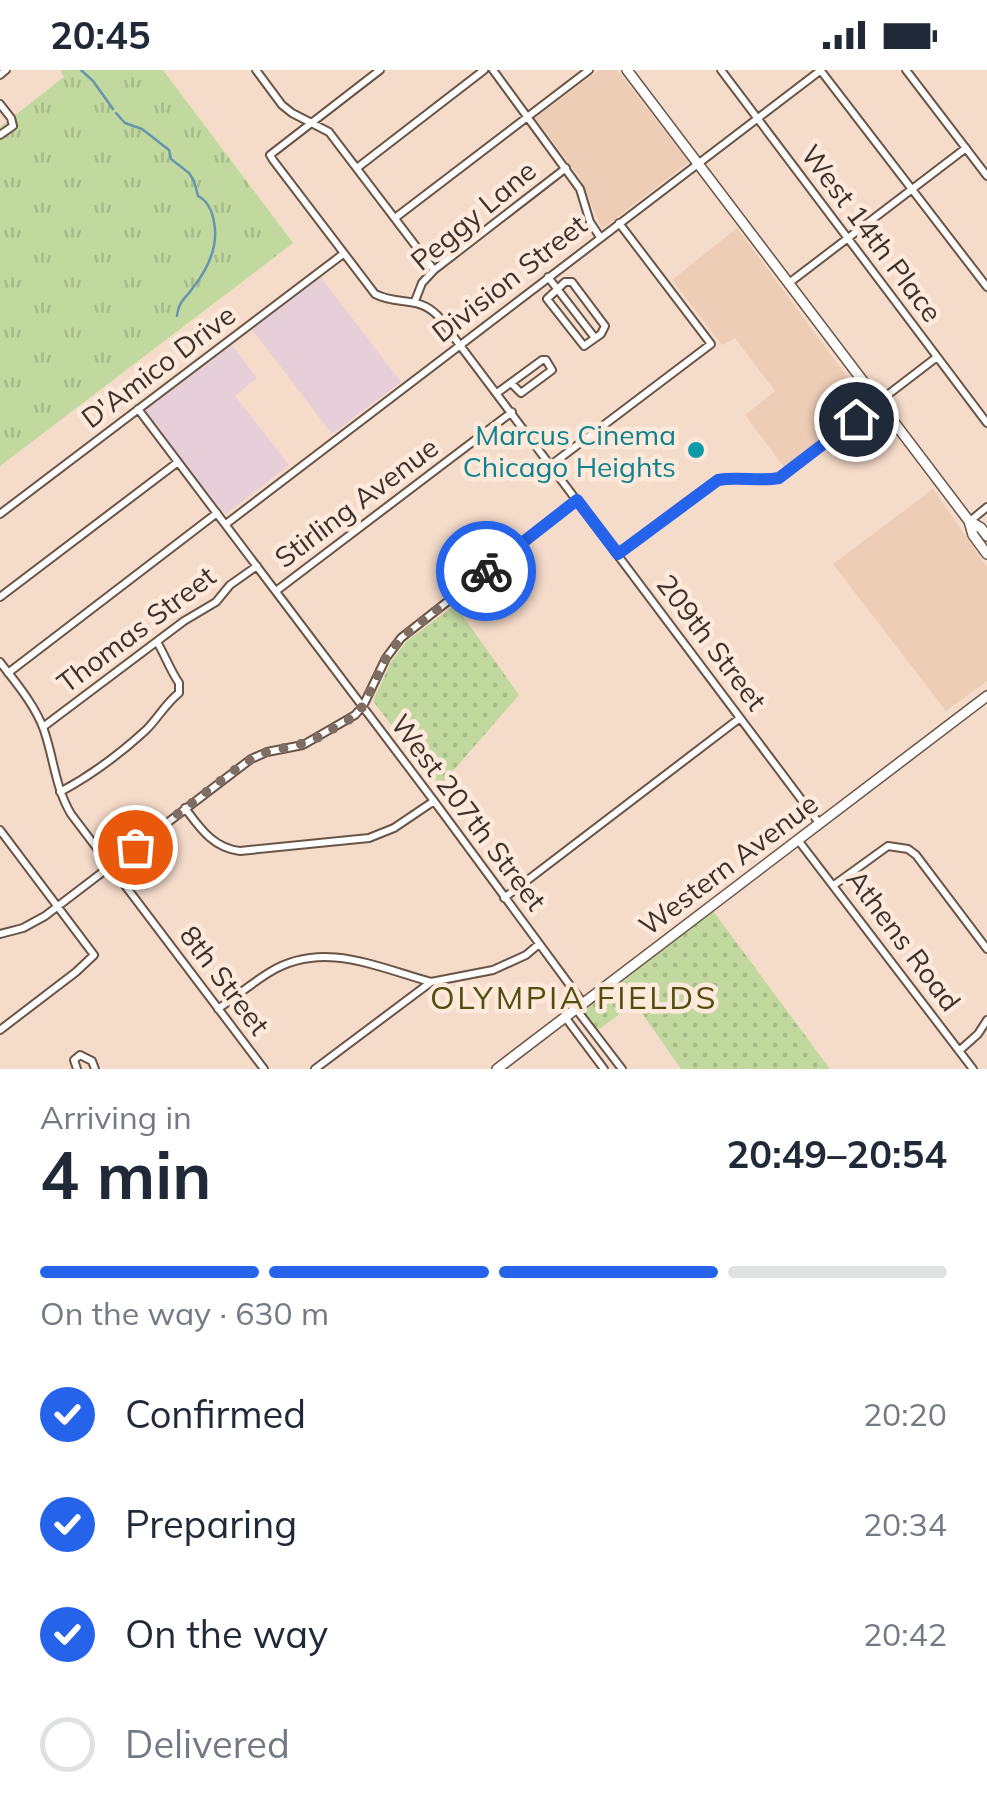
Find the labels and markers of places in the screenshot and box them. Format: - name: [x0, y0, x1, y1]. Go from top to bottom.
- pin: [814, 377, 899, 462]
- place label: Marcus Cinema Chicago Heights: [463, 417, 676, 484]
- marker: Marcus Cinema Chicago Heights: [685, 439, 707, 461]
- pin: [93, 805, 178, 890]

